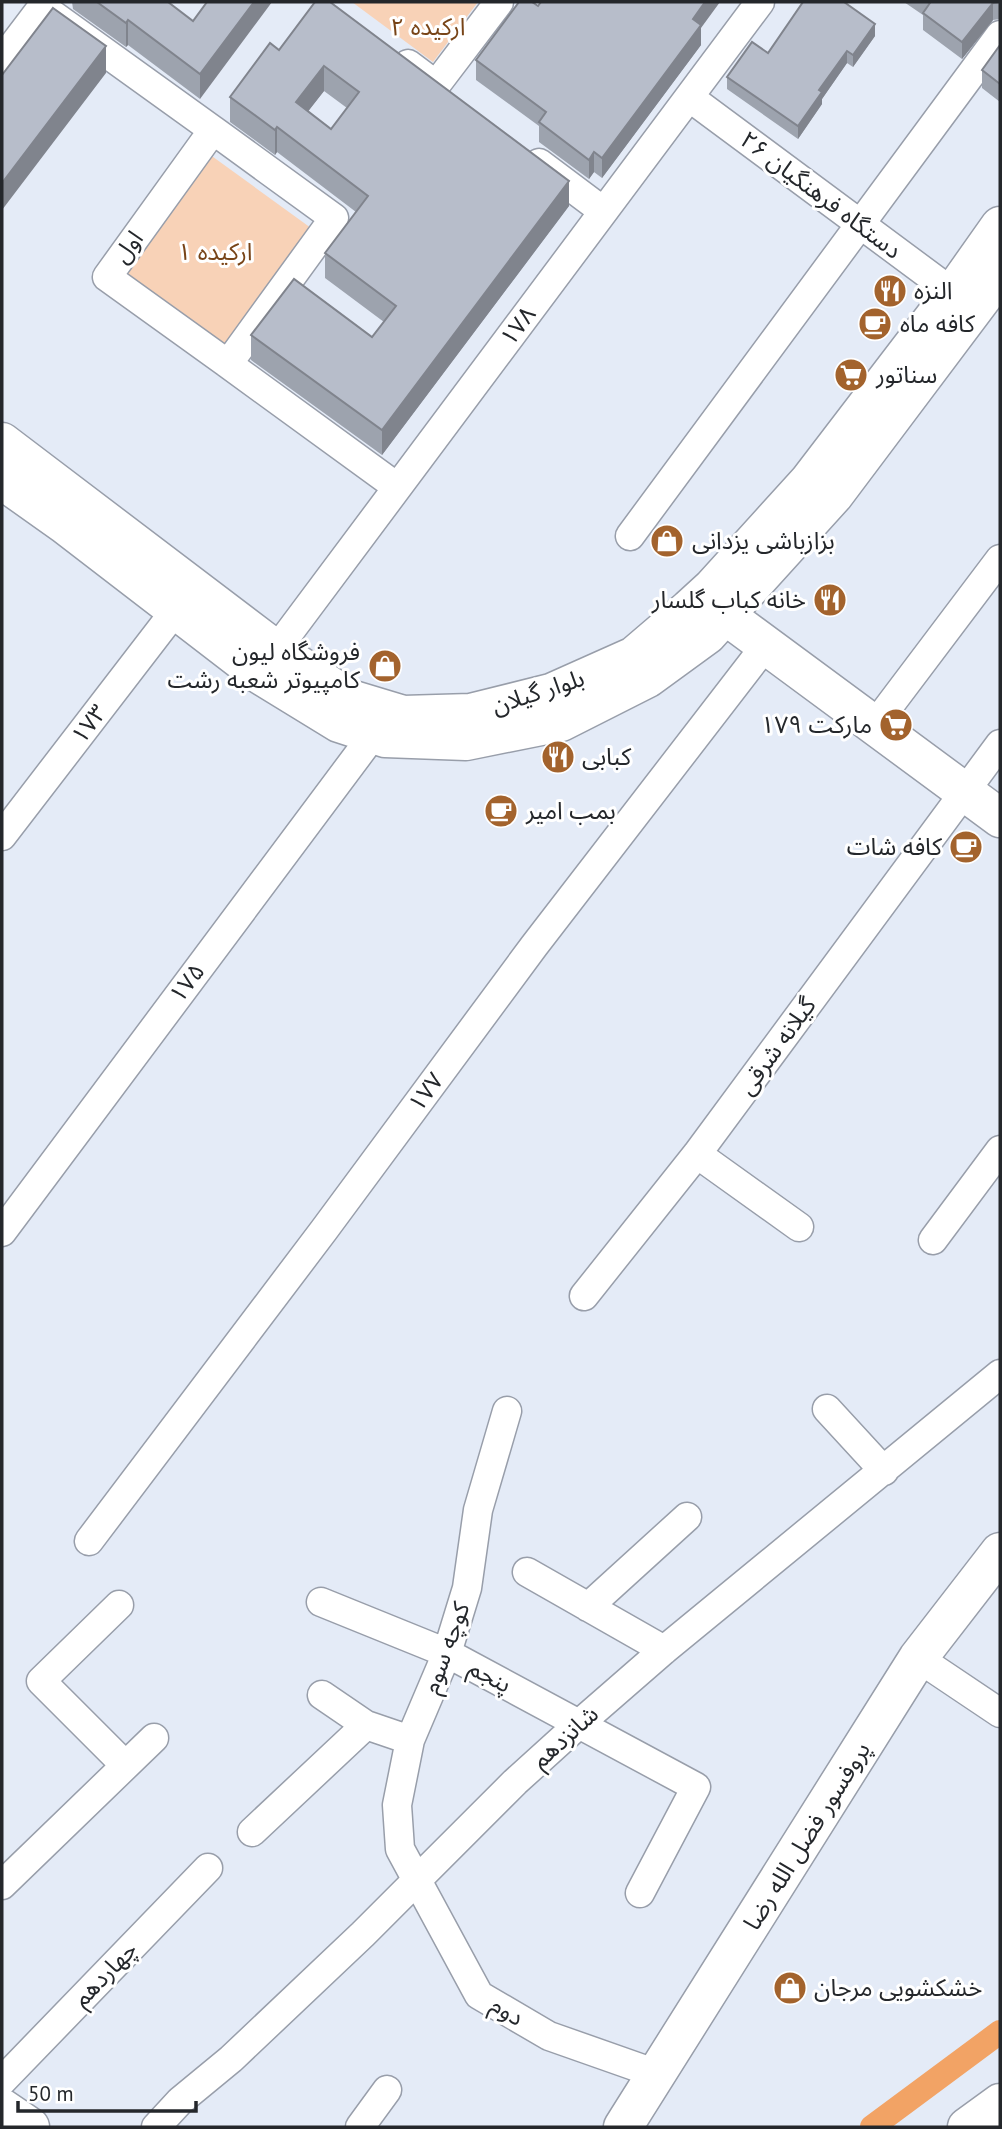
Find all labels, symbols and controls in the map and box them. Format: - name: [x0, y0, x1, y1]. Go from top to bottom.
- park label: ارکیده ۲: [390, 11, 466, 42]
- street label: ۲۶ دستگاه فرهنگیان: [734, 124, 908, 265]
- street label: اول: [105, 224, 150, 269]
- park label: ارکیده ۱: [177, 236, 253, 267]
- restaurant icon: النزه: [871, 272, 909, 310]
- place label: النزه: [914, 275, 952, 306]
- street label: ۱۷۸: [493, 300, 543, 351]
- cafe icon: کافه ماه: [856, 305, 894, 343]
- place label: کافه ماه: [900, 308, 976, 339]
- supermarket icon: سناتور: [832, 356, 870, 394]
- place label: سناتور: [875, 359, 937, 390]
- shop icon: بزازباشی یزدانی: [648, 522, 686, 560]
- place label: بزازباشی یزدانی: [692, 525, 835, 556]
- restaurant icon: خانه کباب گلسار: [811, 581, 849, 619]
- place label: خانه کباب گلسار: [651, 584, 806, 615]
- place label: فروشگاه لیون کامپیوتر شعبه رشت: [167, 636, 361, 695]
- shop icon: فروشگاه لیون کامپیوتر شعبه رشت: [366, 647, 404, 685]
- street label: بلوار گیلان: [488, 662, 588, 721]
- street label: ۱۷۳: [64, 698, 113, 749]
- supermarket icon: ۱۷۹ مارکت: [877, 706, 915, 744]
- place label: ۱۷۹ مارکت: [761, 709, 872, 740]
- restaurant icon: کبابی: [539, 738, 577, 776]
- place label: کبابی: [582, 741, 632, 772]
- cafe icon: بمب امیر: [482, 792, 520, 830]
- place label: بمب امیر: [525, 795, 616, 826]
- cafe icon: کافه شات: [947, 828, 985, 866]
- place label: کافه شات: [847, 831, 943, 862]
- street label: ۱۷۵: [162, 957, 211, 1008]
- street label: گیلانه شرقی: [731, 990, 823, 1101]
- street label: ۱۷۷: [401, 1066, 450, 1117]
- street label: کوچه سوم: [415, 1597, 480, 1699]
- street label: پنجم: [463, 1652, 517, 1701]
- street label: شانزدهم: [525, 1698, 606, 1776]
- street label: پروفسور فضل الله رضا: [736, 1736, 877, 1936]
- street label: چهاردهم: [66, 1934, 145, 2015]
- shop icon: خشکشویی مرجان: [771, 1969, 809, 2007]
- place label: خشکشویی مرجان: [814, 1972, 982, 2003]
- street label: دوم: [483, 1989, 530, 2035]
- scale bar: [18, 2070, 196, 2114]
- text: 50 m: [28, 2080, 74, 2107]

